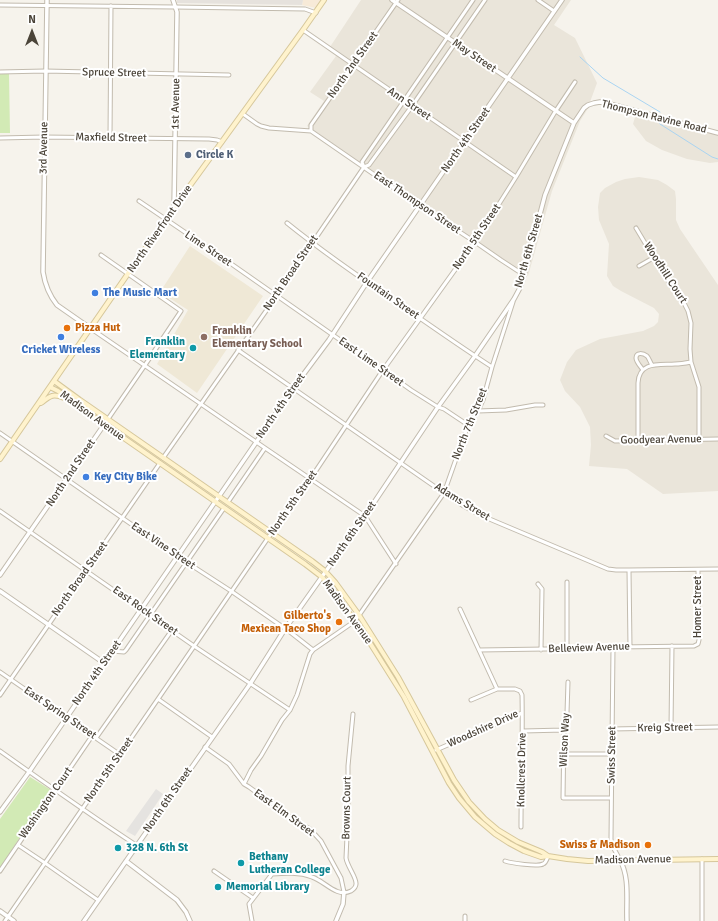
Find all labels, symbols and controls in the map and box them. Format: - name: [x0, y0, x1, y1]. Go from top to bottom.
- north arrow: [12, 12, 52, 52]
- text: N: [28, 13, 36, 26]
- street label: North 2nd Street: [325, 29, 381, 101]
- street label: May Street: [449, 36, 499, 76]
- street label: Spruce Street: [82, 66, 146, 80]
- street label: 1st Avenue: [169, 78, 183, 130]
- street label: Ann Street: [385, 85, 433, 123]
- street label: Thompson Ravine Road: [600, 98, 708, 136]
- street label: North 4th Street: [439, 105, 493, 175]
- street label: 3rd Avenue: [37, 122, 51, 174]
- street label: Maxfield Street: [75, 131, 147, 145]
- place label: Circle K: [196, 148, 233, 162]
- marker: Circle K: [183, 150, 193, 160]
- street label: East Thompson Street: [371, 169, 463, 237]
- street label: North Riverfront Drive: [125, 183, 195, 275]
- street label: North 5th Street: [450, 202, 504, 272]
- street label: North 6th Street: [512, 212, 546, 290]
- street label: Lime Street: [182, 228, 234, 270]
- street label: North Broad Street: [261, 233, 321, 313]
- street label: Woodhill Court: [640, 240, 690, 306]
- street label: Fountain Street: [354, 270, 422, 322]
- place label: The Music Mart: [103, 286, 177, 300]
- marker: The Music Mart: [90, 288, 100, 298]
- place label: Pizza Hut: [75, 321, 120, 335]
- marker: Pizza Hut: [62, 323, 72, 333]
- place label: Franklin Elementary School: [212, 324, 302, 350]
- marker: Cricket Wireless: [56, 332, 66, 342]
- marker: Franklin Elementary School: [199, 332, 209, 342]
- place label: Franklin Elementary: [130, 335, 185, 361]
- street label: East Lime Street: [336, 335, 406, 389]
- place label: Cricket Wireless: [22, 343, 100, 357]
- marker: Franklin Elementary: [188, 343, 198, 353]
- street label: North 4th Street: [254, 371, 308, 441]
- street label: North 7th Street: [450, 386, 490, 462]
- street label: Madison Avenue: [57, 388, 127, 444]
- street label: Goodyear Avenue: [620, 433, 702, 447]
- street label: North 2nd Street: [44, 437, 98, 509]
- street label: North 5th Street: [266, 468, 320, 538]
- place label: Key City Bike: [94, 470, 157, 484]
- marker: Key City Bike: [81, 472, 91, 482]
- street label: Adams Street: [432, 480, 492, 524]
- street label: North 6th Street: [325, 499, 379, 569]
- street label: East Vine Street: [128, 520, 198, 572]
- street label: North Broad Street: [49, 539, 111, 619]
- street label: Homer Street: [691, 576, 705, 638]
- street label: Madison Avenue: [319, 577, 375, 647]
- street label: East Rock Street: [110, 584, 180, 638]
- place label: Gilberto's Mexican Taco Shop: [241, 609, 331, 635]
- marker: Gilberto's Mexican Taco Shop: [334, 617, 344, 627]
- street label: North 4th Street: [70, 638, 124, 708]
- street label: Belleview Avenue: [548, 640, 630, 656]
- street label: East Spring Street: [21, 684, 99, 742]
- street label: Woodshire Drive: [445, 707, 521, 751]
- street label: Wilson Way: [557, 713, 573, 767]
- street label: Kreig Street: [637, 721, 693, 735]
- street label: Swiss Street: [605, 726, 619, 784]
- street label: Knollcrest Drive: [515, 733, 529, 807]
- street label: North 5th Street: [82, 735, 136, 805]
- street label: Washington Court: [16, 765, 76, 841]
- street label: North 6th Street: [141, 765, 195, 835]
- street label: Browns Court: [340, 776, 354, 840]
- street label: East Elm Street: [251, 786, 317, 840]
- place label: Swiss & Madison: [560, 838, 640, 852]
- marker: Swiss & Madison: [643, 840, 653, 850]
- place label: 328 N. 6th St: [126, 841, 188, 855]
- marker: 328 N. 6th St: [113, 843, 123, 853]
- place label: Bethany Lutheran College: [249, 850, 330, 876]
- street label: Madison Avenue: [595, 853, 671, 867]
- marker: Bethany Lutheran College: [236, 858, 246, 868]
- place label: Memorial Library: [226, 880, 310, 894]
- marker: Memorial Library: [213, 882, 223, 892]

